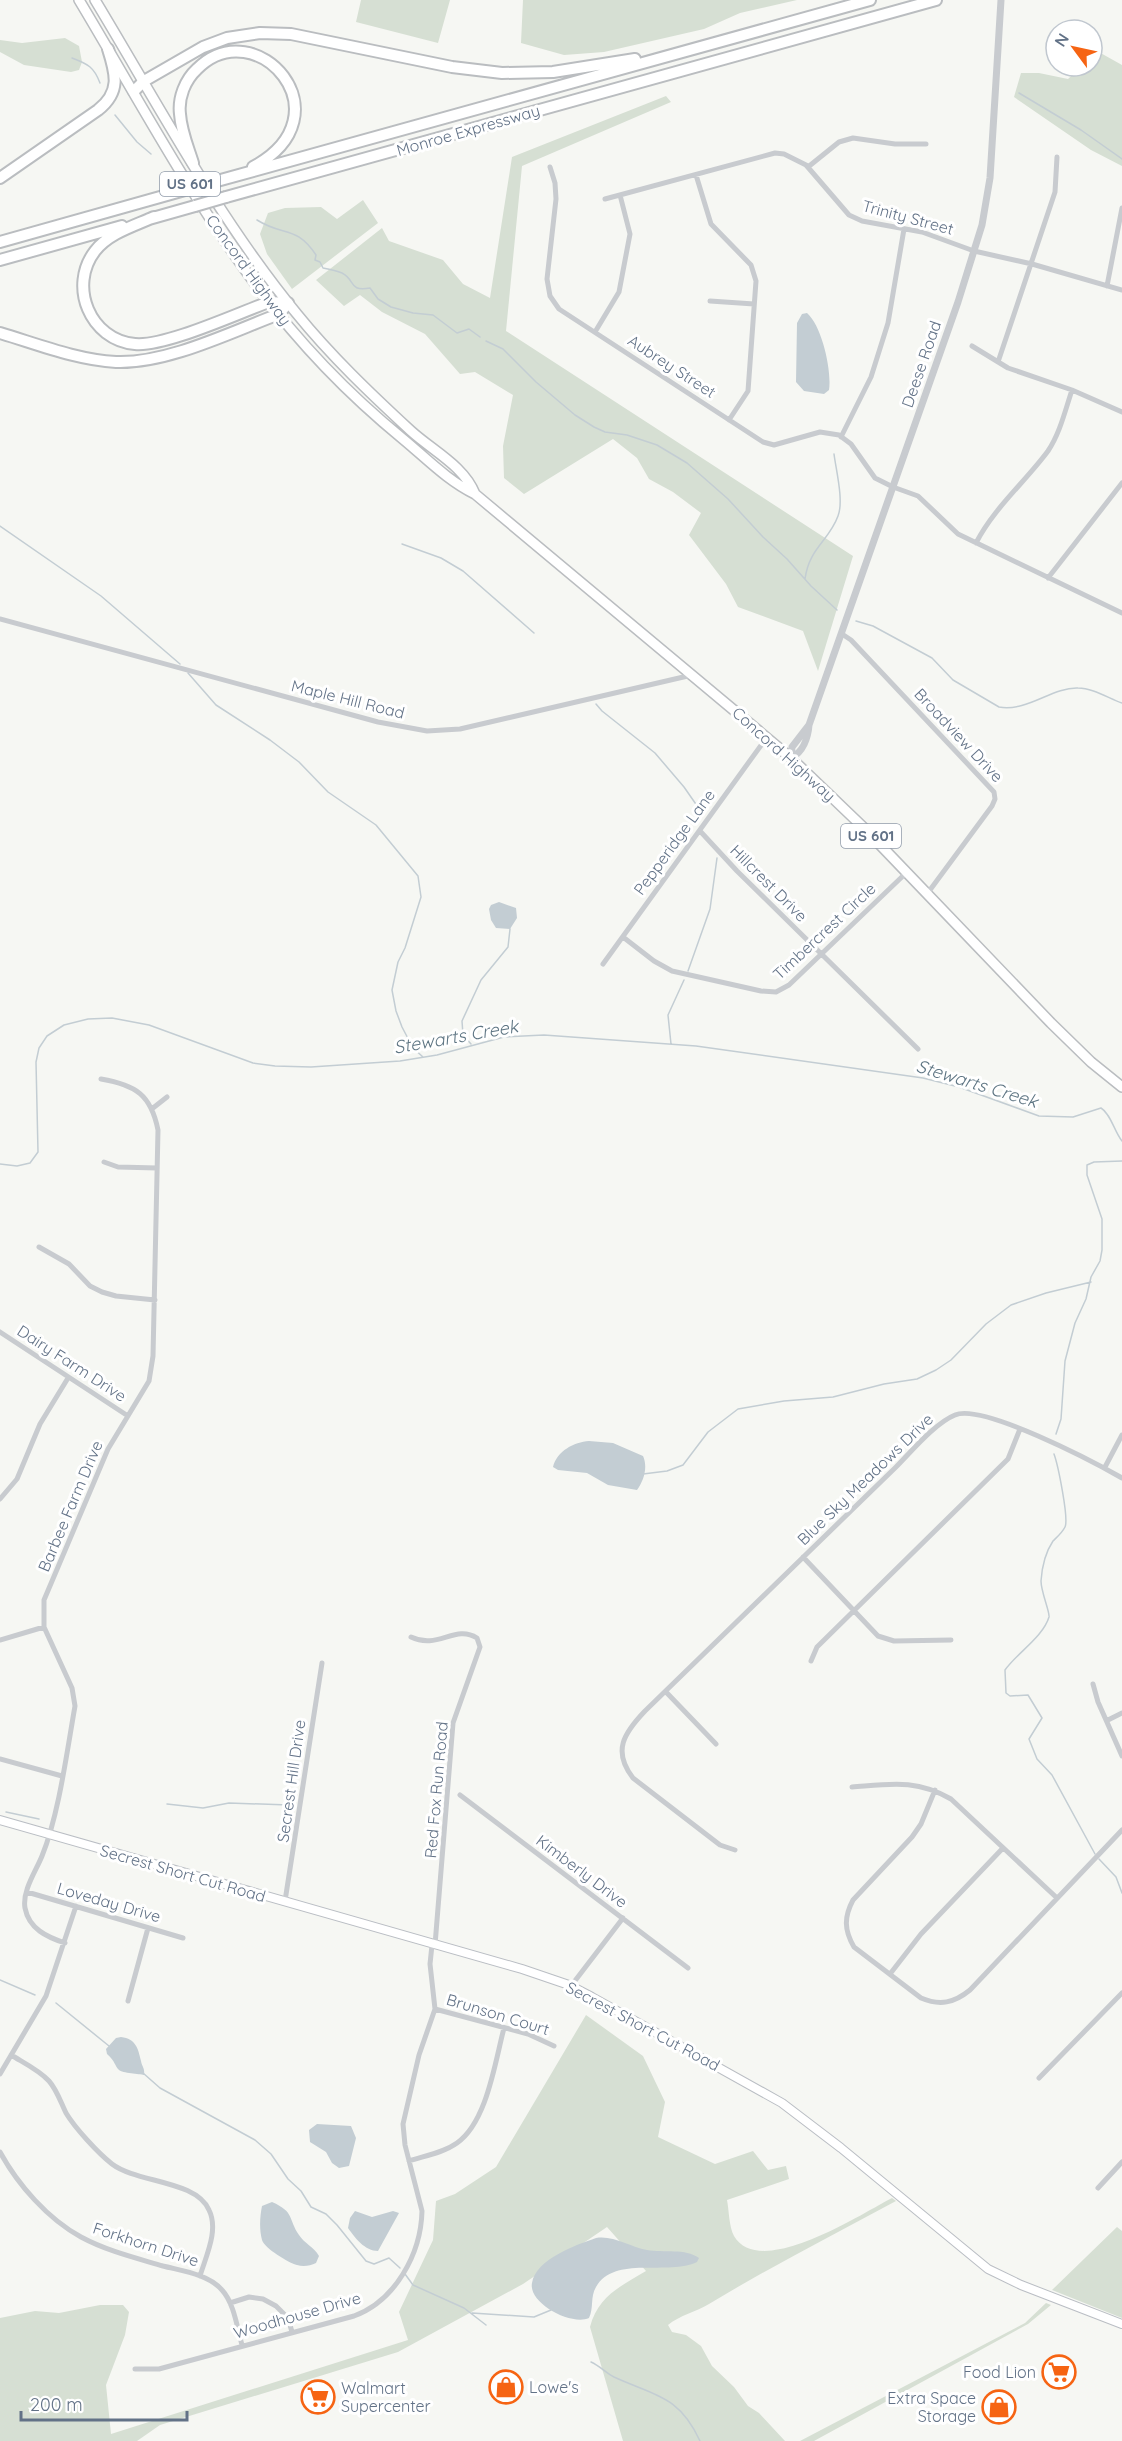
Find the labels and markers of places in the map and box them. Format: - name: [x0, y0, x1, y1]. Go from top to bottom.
- supermarket icon: Food Lion: [1041, 2354, 1077, 2390]
- place label: Food Lion: [963, 2362, 1036, 2382]
- shop icon: Lowe's: [488, 2369, 524, 2405]
- place label: Lowe's: [529, 2377, 579, 2397]
- place label: Walmart Supercenter: [341, 2378, 431, 2416]
- supermarket icon: Walmart Supercenter: [300, 2379, 336, 2415]
- place label: Extra Space Storage: [887, 2388, 976, 2426]
- shop icon: Extra Space Storage: [981, 2389, 1017, 2425]

